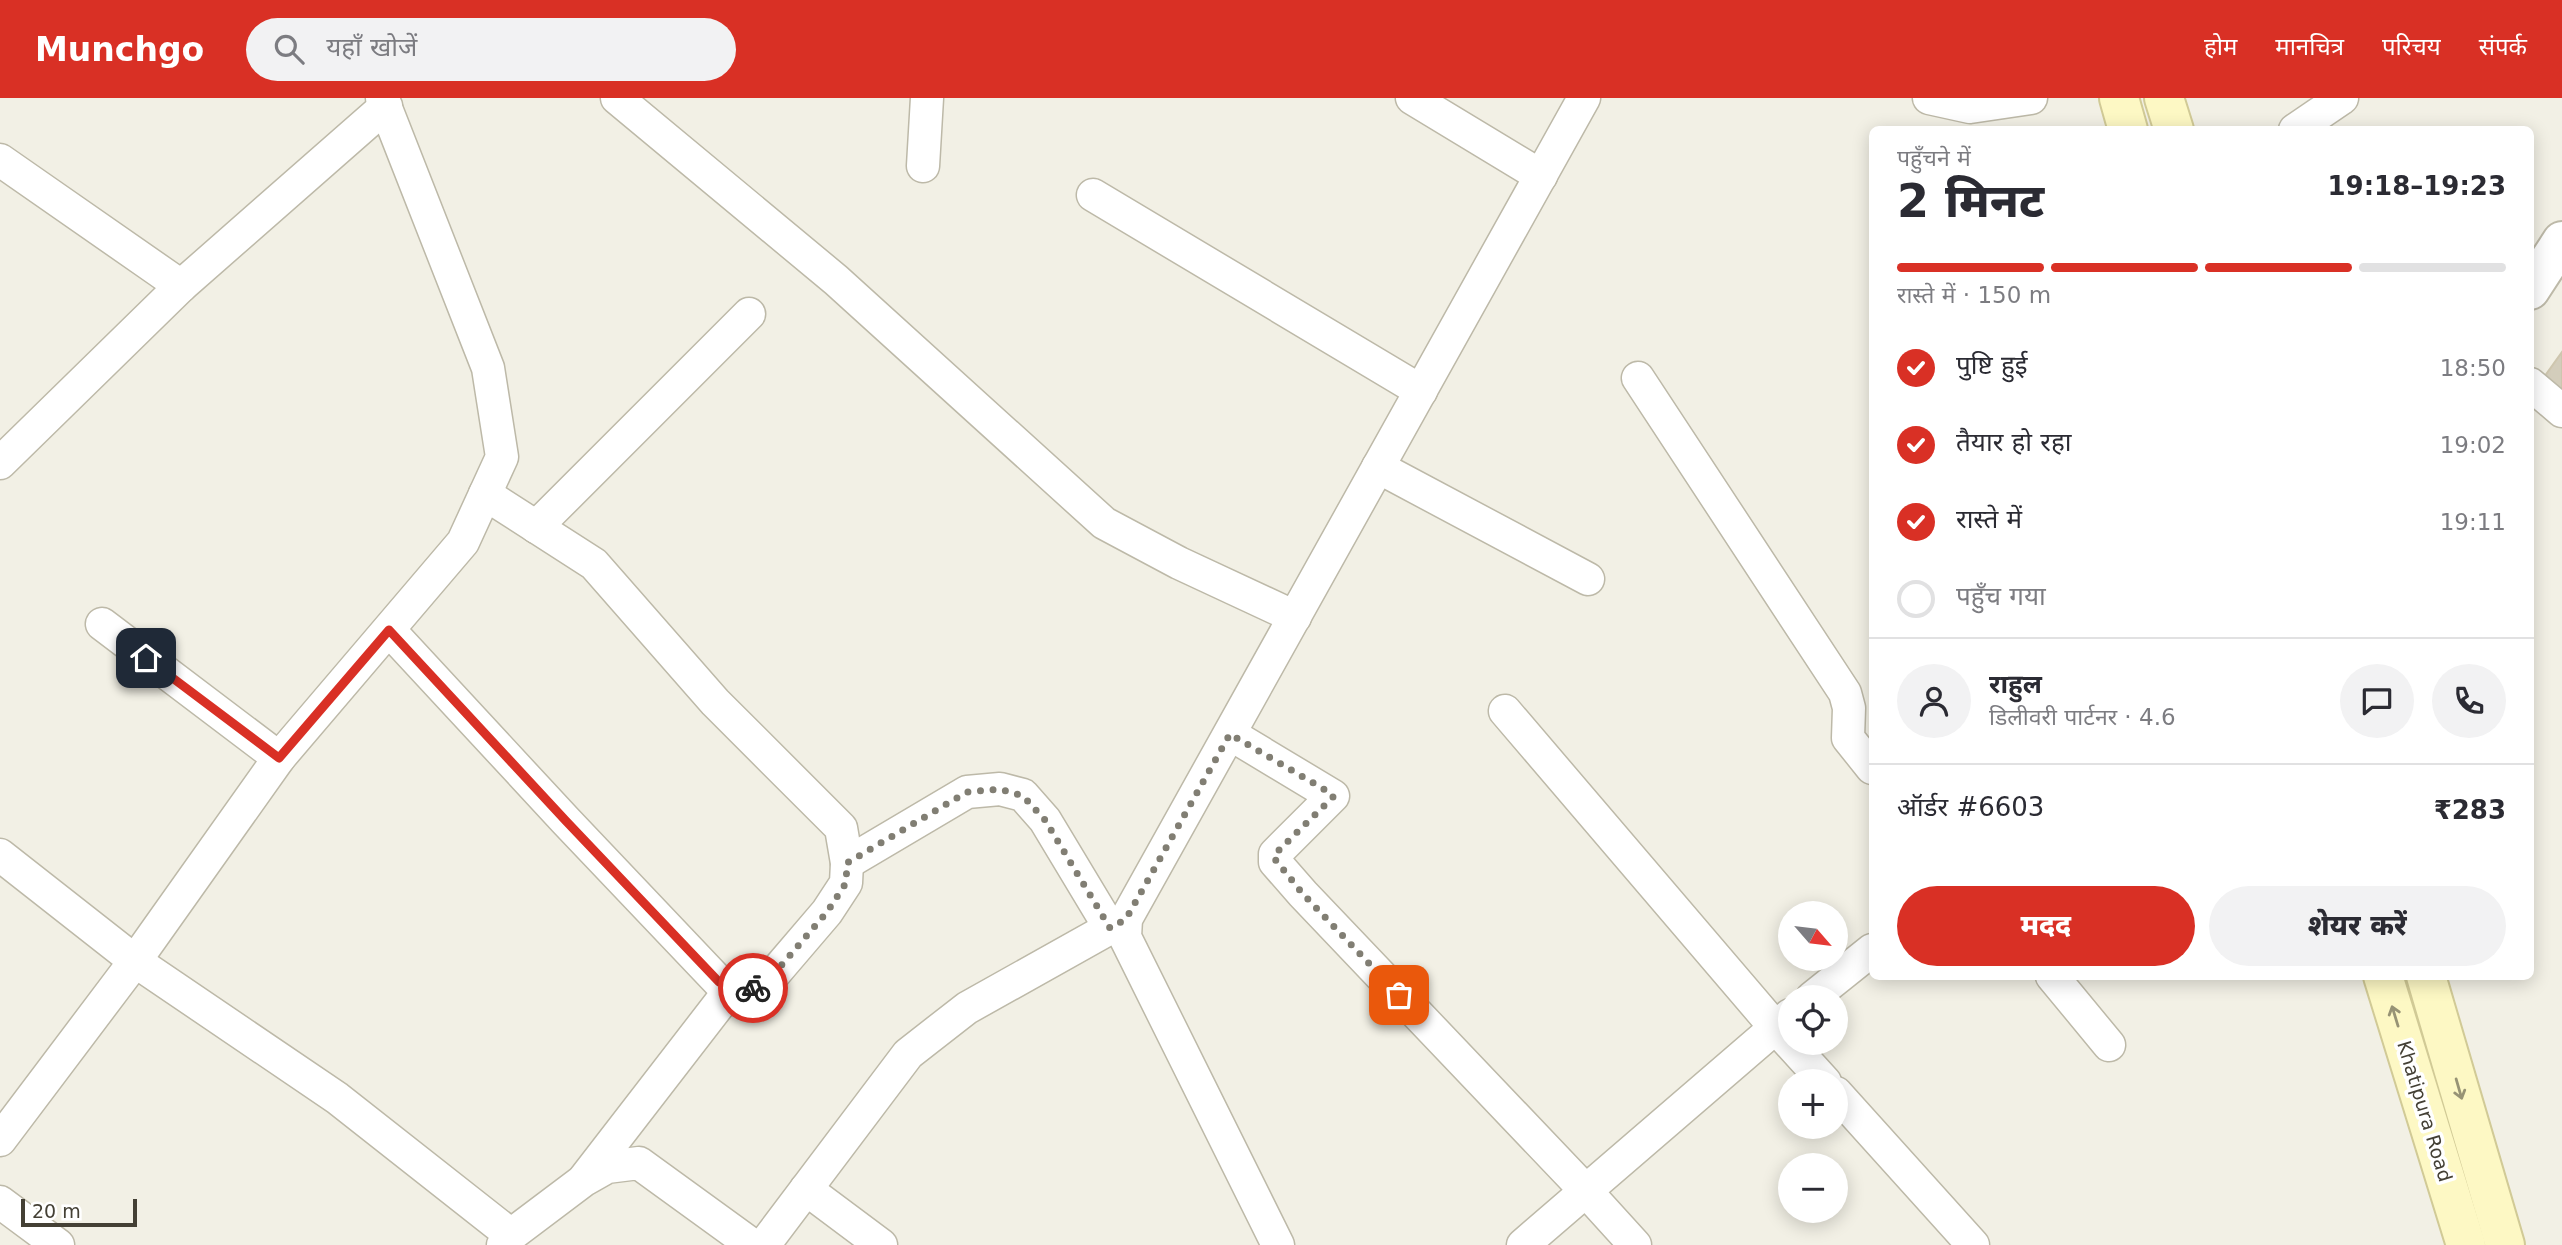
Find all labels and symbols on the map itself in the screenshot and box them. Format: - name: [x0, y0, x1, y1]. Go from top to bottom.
- pin: [116, 628, 176, 688]
- north arrow: [1778, 901, 1848, 971]
- courier: [718, 953, 788, 1023]
- pin: [1369, 965, 1429, 1025]
- one-way arrow: [2388, 1005, 2401, 1027]
- street label: Khatipura Road: [2393, 1038, 2457, 1184]
- one-way arrow: [2454, 1078, 2467, 1100]
- scale bar: [21, 1196, 136, 1228]

